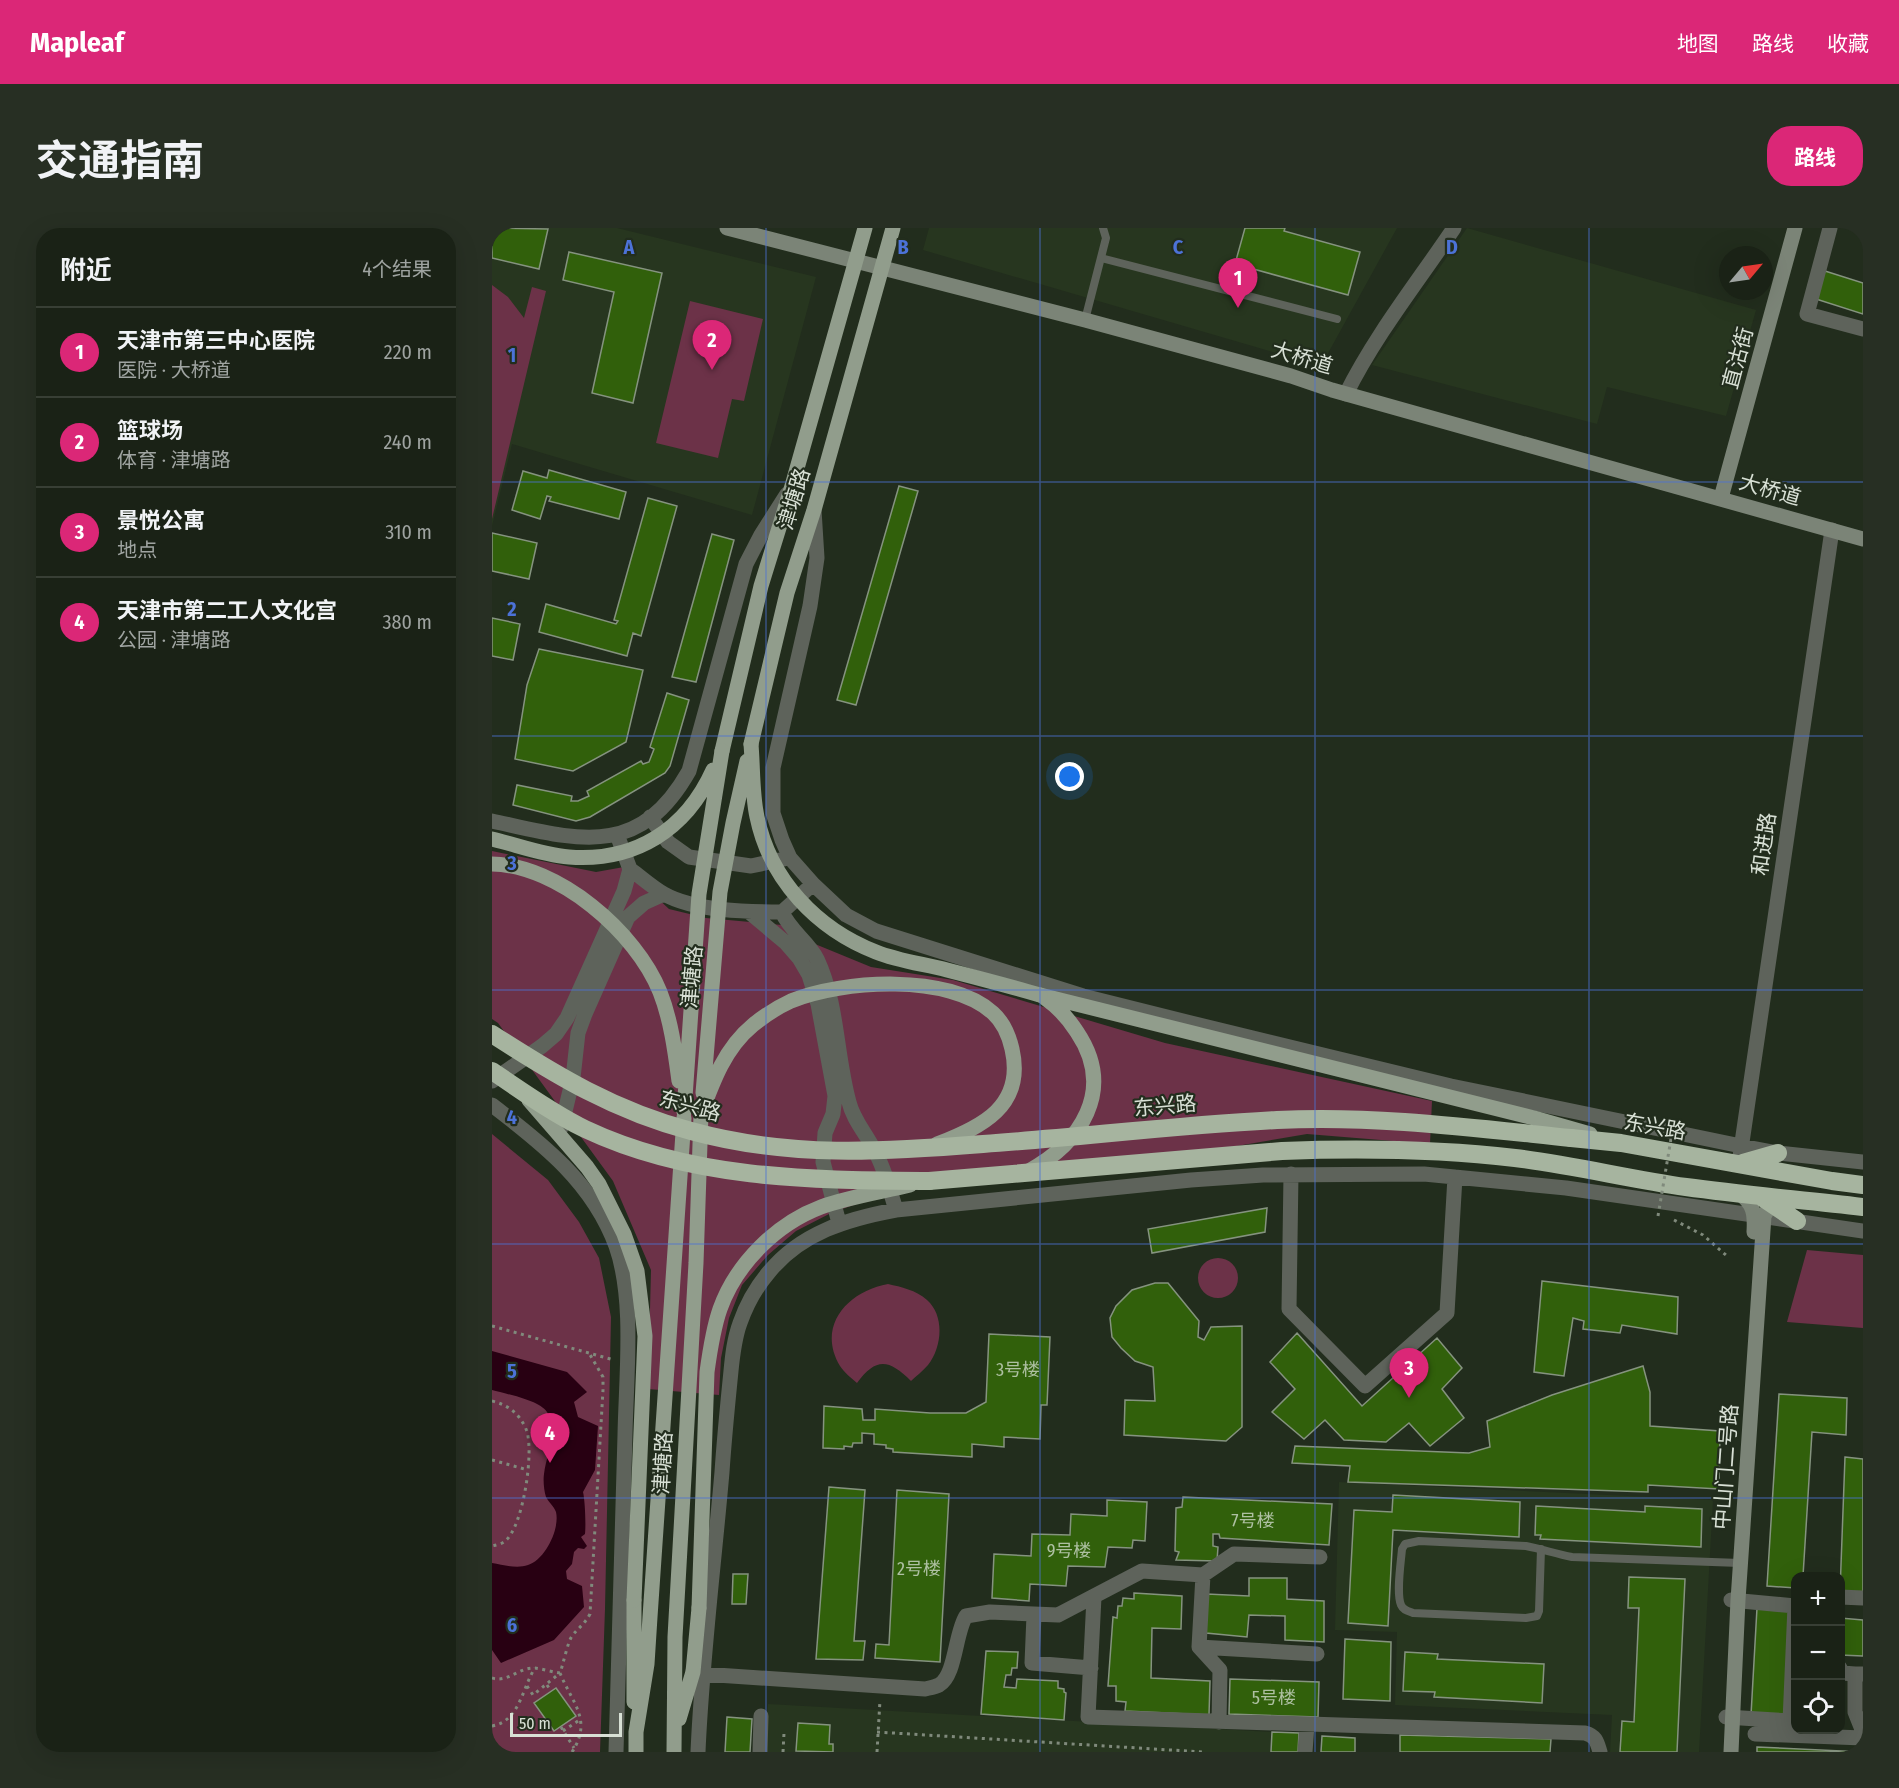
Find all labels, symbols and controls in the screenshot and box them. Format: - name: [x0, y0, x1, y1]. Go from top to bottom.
- text: Mapleaf: [30, 26, 124, 59]
- text: 地图: [1677, 31, 1719, 57]
- text: 路线: [1752, 31, 1794, 57]
- text: 收藏: [1827, 31, 1869, 57]
- button: 路线: [1767, 126, 1863, 186]
- text: 交通指南: [36, 136, 204, 186]
- text: A: [623, 235, 636, 259]
- text: B: [897, 235, 909, 259]
- text: C: [1173, 235, 1184, 259]
- text: D: [1446, 235, 1458, 259]
- north arrow: [1719, 246, 1773, 300]
- text: 附近: [60, 255, 112, 286]
- text: 4个结果: [362, 257, 432, 281]
- pin: 1: [1218, 259, 1258, 308]
- pin: 2: [692, 320, 732, 370]
- street label: 直沽街: [1717, 324, 1759, 392]
- text: 天津市第三中心医院: [117, 327, 315, 354]
- street label: 大桥道: [1268, 336, 1336, 380]
- text: 1: [75, 340, 84, 364]
- text: 220 m: [384, 340, 432, 364]
- text: 1: [508, 343, 516, 367]
- text: 医院 · 大桥道: [117, 358, 231, 382]
- text: 篮球场: [117, 417, 183, 444]
- text: 2: [75, 430, 84, 454]
- text: 240 m: [383, 430, 432, 454]
- text: 体育 · 津塘路: [117, 448, 231, 472]
- street label: 津塘路: [772, 465, 816, 533]
- street label: 大桥道: [1736, 469, 1804, 511]
- text: 景悦公寓: [117, 507, 205, 534]
- text: 3: [75, 520, 84, 544]
- text: 310 m: [385, 520, 432, 544]
- text: 地点: [117, 538, 157, 562]
- text: 天津市第二工人文化宫: [117, 597, 337, 624]
- text: 2: [506, 597, 517, 621]
- text: 4: [74, 610, 85, 634]
- text: 380 m: [382, 610, 432, 634]
- text: 公园 · 津塘路: [117, 628, 231, 652]
- your location: [1055, 762, 1084, 791]
- street label: 和进路: [1747, 811, 1781, 877]
- text: 3: [506, 851, 517, 875]
- street label: 津塘路: [676, 944, 708, 1010]
- street label: 东兴路: [656, 1085, 724, 1127]
- street label: 东兴路: [1132, 1090, 1198, 1122]
- text: 4: [507, 1105, 517, 1129]
- street label: 东兴路: [1622, 1109, 1688, 1145]
- pin: 3: [1390, 1348, 1428, 1398]
- text: 5: [507, 1359, 517, 1383]
- house number: 3号楼: [996, 1359, 1040, 1381]
- street label: 中山门二号路: [1709, 1403, 1743, 1531]
- pin: 4: [530, 1414, 570, 1463]
- street label: 津塘路: [648, 1431, 678, 1495]
- house number: 7号楼: [1231, 1510, 1275, 1532]
- house number: 9号楼: [1047, 1540, 1091, 1562]
- house number: 2号楼: [897, 1558, 941, 1580]
- map controls: [1791, 1572, 1845, 1734]
- button: +: [1791, 1572, 1845, 1626]
- text: 6: [507, 1613, 517, 1637]
- button: −: [1791, 1626, 1845, 1680]
- button: locate: [1791, 1680, 1845, 1734]
- house number: 5号楼: [1252, 1687, 1296, 1709]
- scale bar: [510, 1710, 622, 1738]
- text: 50 m: [519, 1714, 551, 1733]

